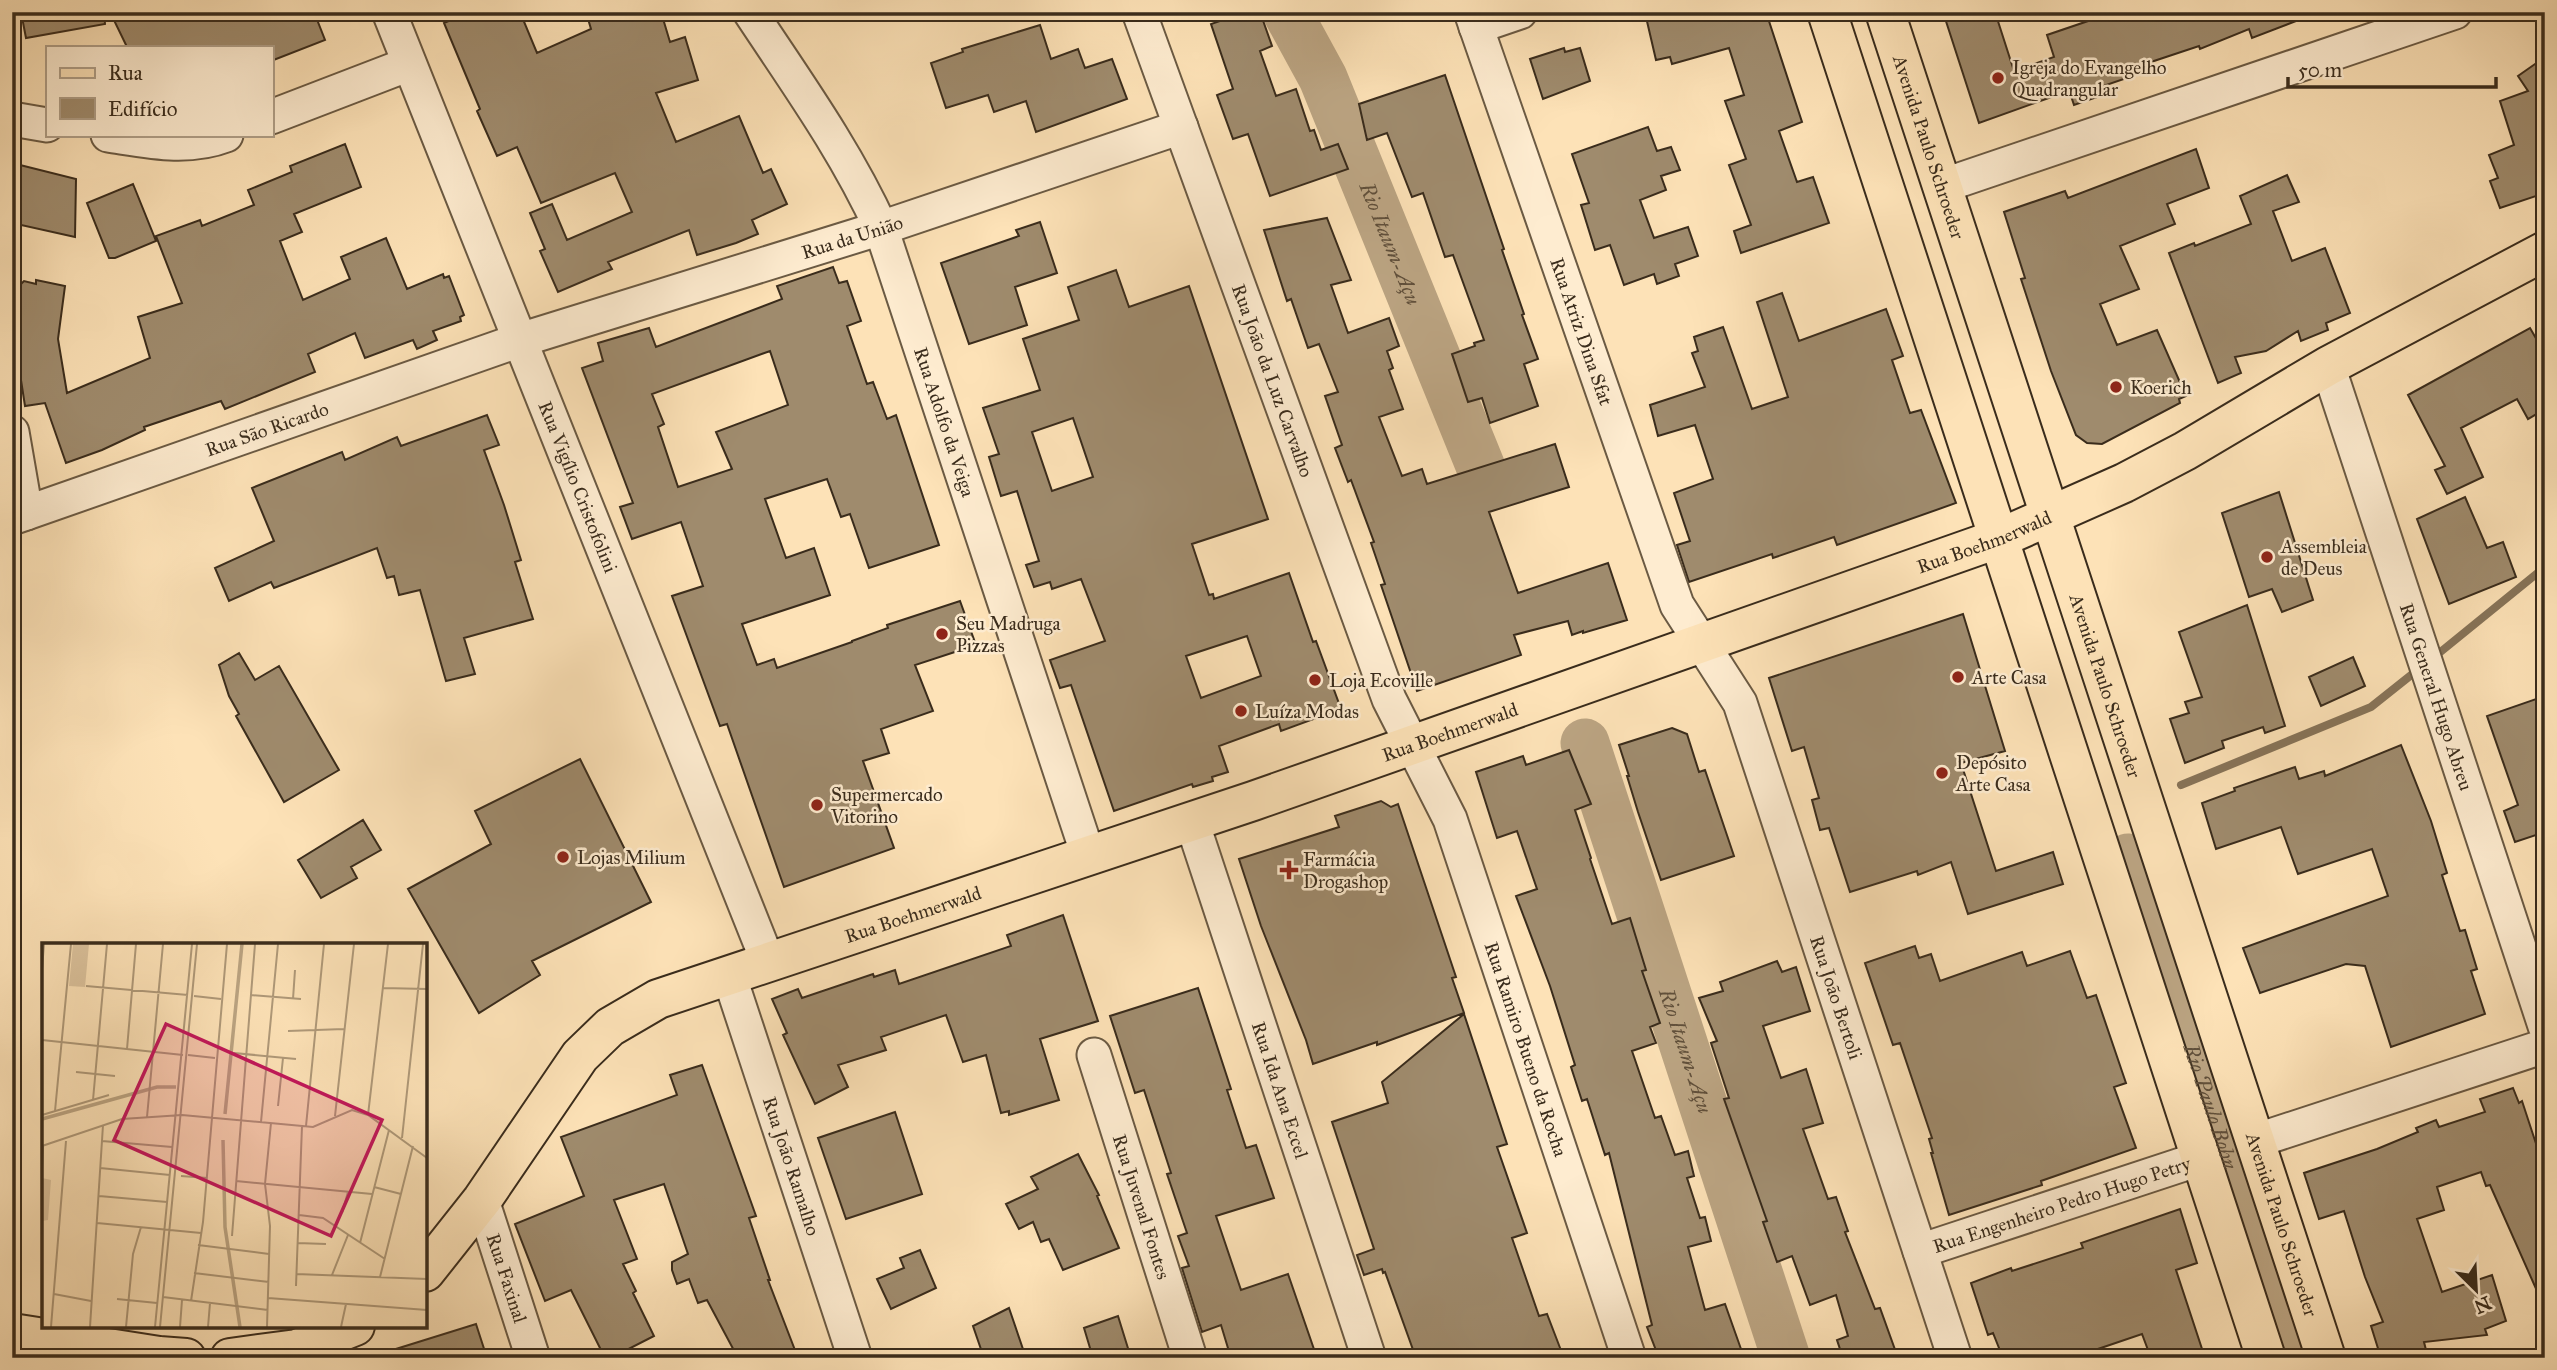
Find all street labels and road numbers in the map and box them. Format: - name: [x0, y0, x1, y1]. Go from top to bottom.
- street label: Avenida Paulo Schroeder: [1888, 51, 1970, 243]
- street label: Rua da União: [799, 210, 906, 264]
- street label: Rua Atriz Dina Sfat: [1545, 255, 1618, 409]
- street label: Rua João da Luz Carvalho: [1227, 281, 1318, 481]
- street label: Rua Adolfo da Veiga: [909, 344, 980, 501]
- street label: Rua São Ricardo: [202, 397, 332, 461]
- street label: Rua Vigílio Cristofolini: [533, 398, 622, 576]
- street label: Rua Boehmerwald: [1914, 506, 2055, 578]
- street label: Avenida Paulo Schroeder: [2064, 590, 2146, 782]
- street label: Rua General Hugo Abreu: [2395, 600, 2478, 793]
- street label: Rua Boehmerwald: [1379, 698, 1521, 767]
- street label: Rua Boehmerwald: [842, 881, 985, 948]
- street label: Rua João Bertoli: [1805, 933, 1867, 1062]
- street label: Rua Ramiro Bueno da Rocha: [1480, 939, 1573, 1160]
- street label: Rua Ida Ana Eccel: [1247, 1019, 1314, 1162]
- street label: Rua João Ramalho: [758, 1094, 825, 1239]
- street label: Avenida Paulo Schroeder: [2241, 1129, 2323, 1321]
- street label: Rua Juvenal Fontes: [1108, 1131, 1175, 1282]
- street label: Rua Engenheiro Pedro Hugo Petry: [1930, 1151, 2194, 1258]
- street label: Rua Faxinal: [482, 1231, 532, 1327]

